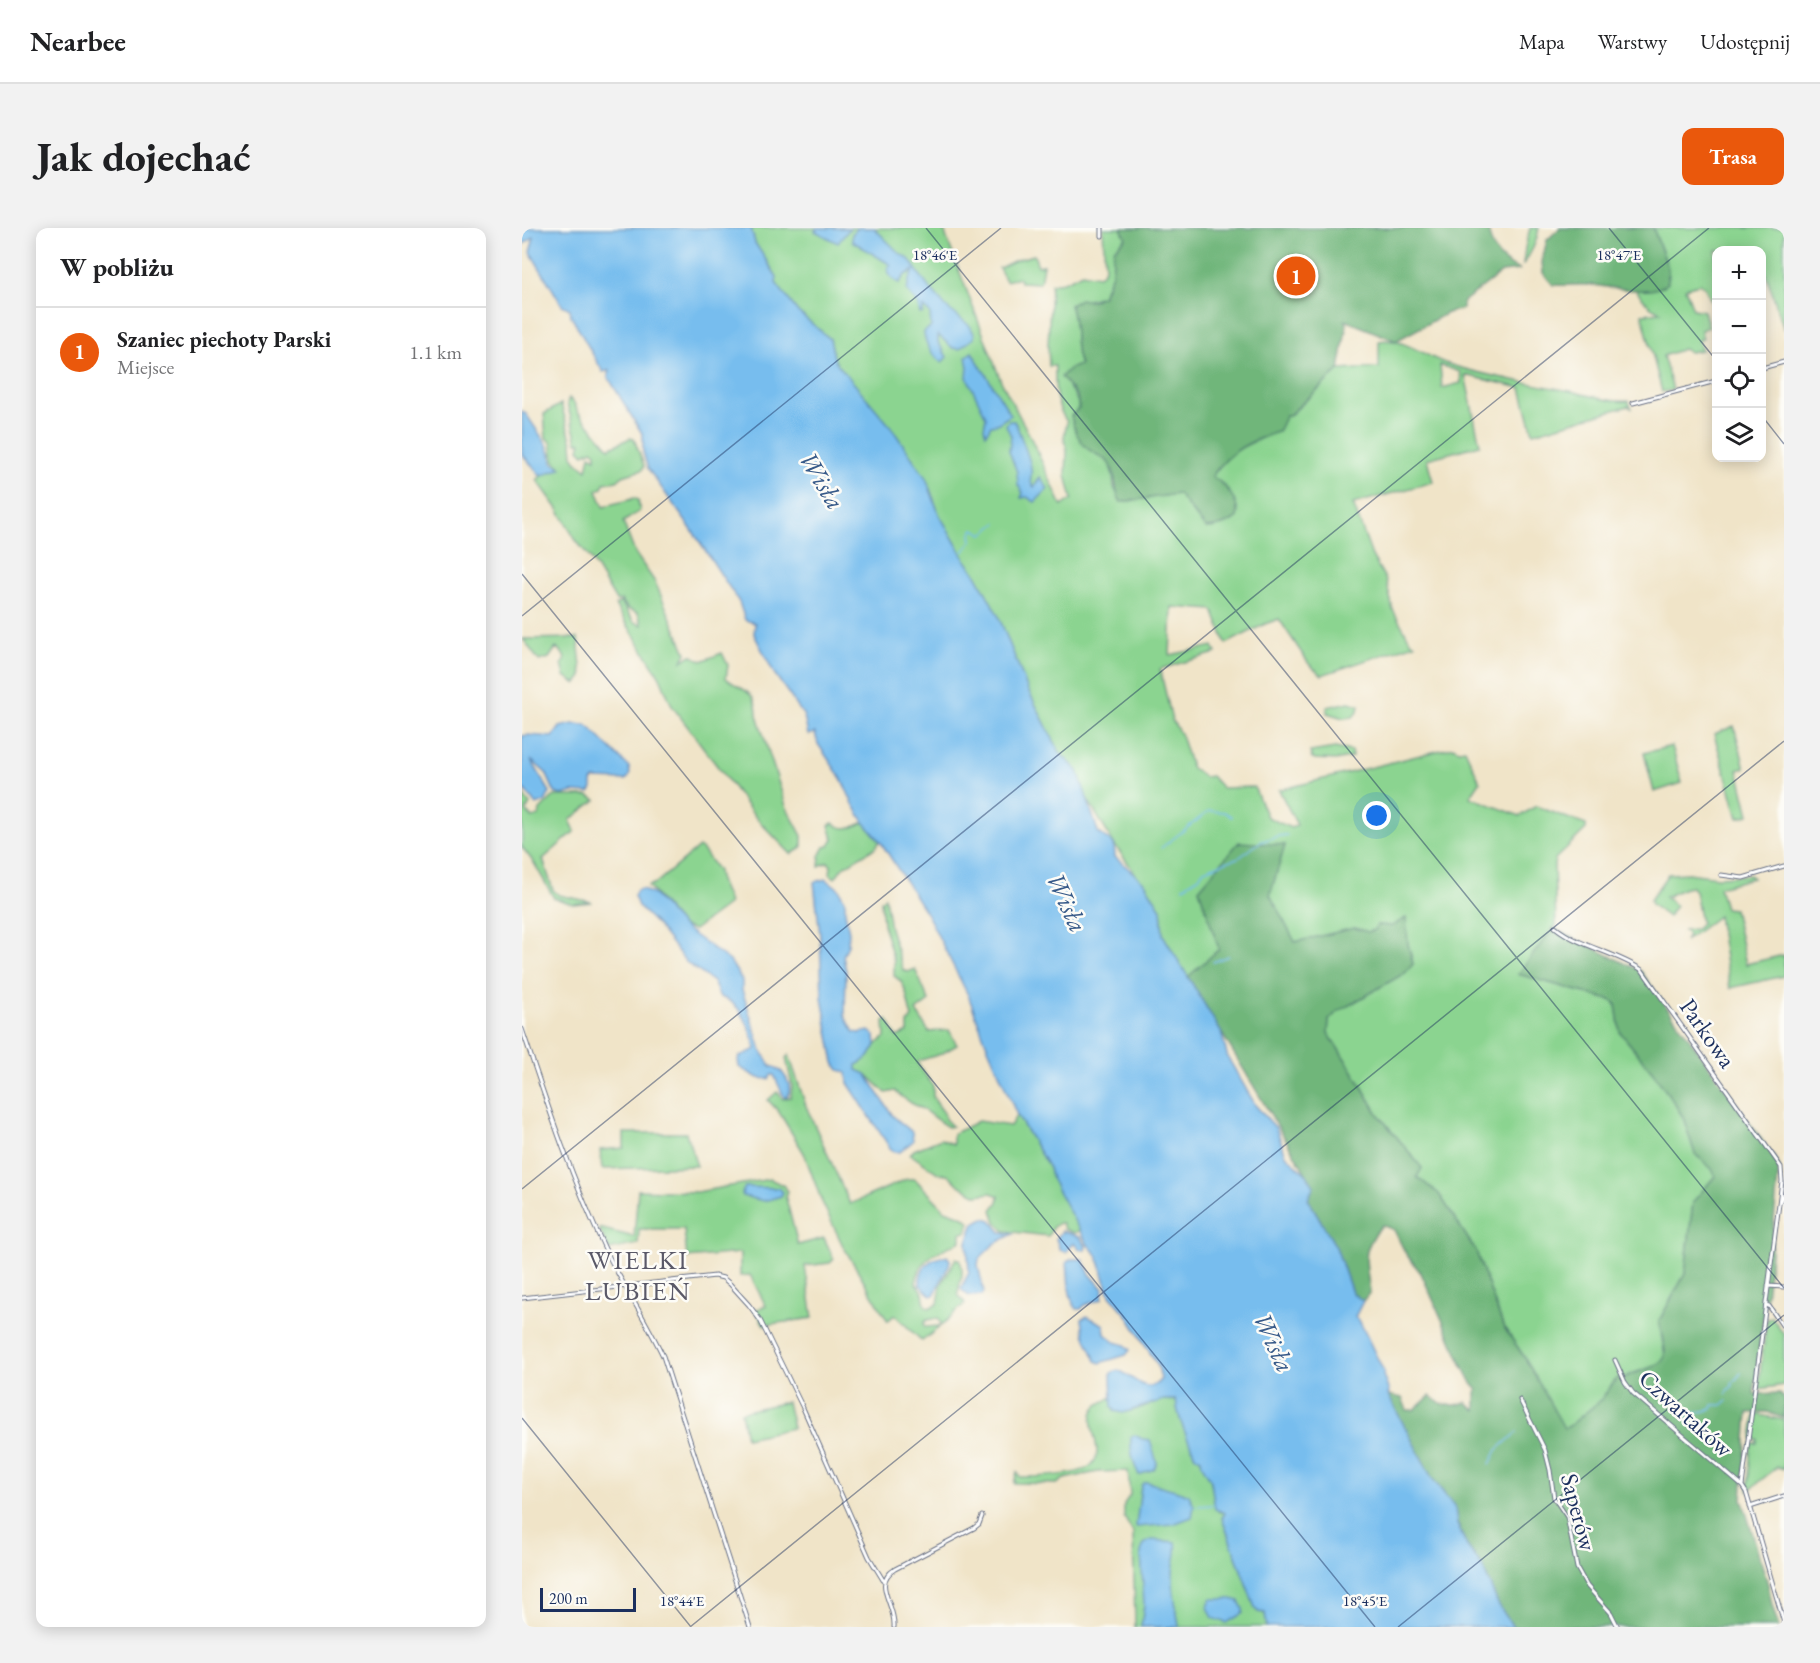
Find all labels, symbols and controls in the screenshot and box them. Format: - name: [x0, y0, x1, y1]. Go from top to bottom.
- text: Nearbee: [30, 23, 126, 59]
- text: Mapa: [1519, 28, 1565, 55]
- text: Warstwy: [1598, 28, 1667, 55]
- text: Udostępnij: [1700, 28, 1790, 55]
- button: Trasa: [1682, 128, 1784, 185]
- text: Jak dojechać: [36, 129, 250, 184]
- text: 18°46'E: [913, 245, 958, 264]
- text: 18°47'E: [1597, 245, 1642, 264]
- map controls: [1712, 246, 1766, 462]
- button: +: [1712, 246, 1766, 300]
- text: W pobliżu: [60, 250, 174, 284]
- pin: 1: [1276, 254, 1316, 298]
- button: −: [1712, 300, 1766, 354]
- text: Szaniec piechoty Parski: [117, 325, 331, 354]
- text: 1: [74, 339, 85, 365]
- text: 1.1 km: [409, 339, 462, 365]
- text: Miejsce: [117, 354, 174, 380]
- button: locate: [1712, 354, 1766, 408]
- button: layers: [1712, 408, 1766, 462]
- water label: Wisła: [791, 445, 853, 515]
- your location: [1362, 801, 1391, 830]
- water label: Wisła: [1038, 867, 1096, 937]
- street label: Parkowa: [1673, 992, 1743, 1074]
- district label: WIELKI LUBIEŃ: [585, 1242, 691, 1308]
- water label: Wisła: [1245, 1307, 1303, 1377]
- street label: Czwartaków: [1632, 1363, 1740, 1464]
- street label: Saperów: [1554, 1470, 1604, 1554]
- scale bar: [540, 1585, 636, 1612]
- text: 200 m: [549, 1588, 588, 1609]
- text: 18°44'E: [660, 1591, 705, 1610]
- text: 18°45'E: [1343, 1591, 1388, 1610]

